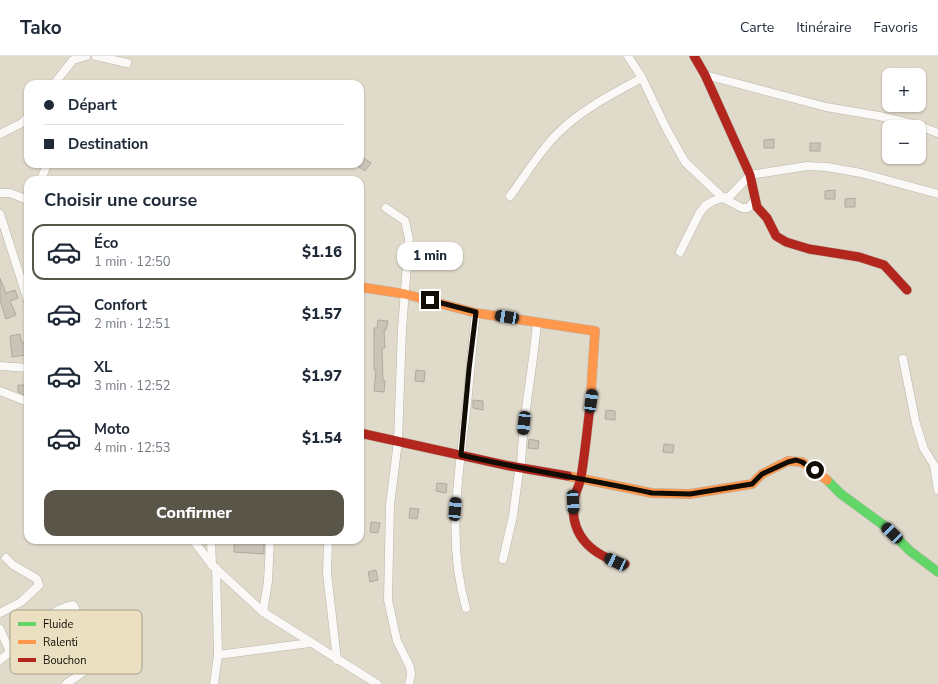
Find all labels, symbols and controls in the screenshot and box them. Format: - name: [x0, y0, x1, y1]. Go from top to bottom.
- text: Tako: [20, 15, 62, 41]
- text: Carte: [740, 18, 774, 37]
- text: Itinéraire: [796, 18, 851, 37]
- text: Favoris: [873, 18, 918, 37]
- map controls: [882, 68, 926, 164]
- button: +: [882, 68, 926, 112]
- text: Départ: [68, 95, 117, 115]
- button: −: [882, 120, 926, 164]
- text: Destination: [68, 134, 148, 154]
- text: Choisir une course: [44, 188, 197, 212]
- text: Éco: [94, 233, 118, 253]
- icon: car: [46, 234, 82, 270]
- text: $1.16: [302, 242, 342, 262]
- callout: 1 min: [397, 242, 463, 270]
- text: 1 min: [413, 247, 447, 265]
- text: 1 min · 12:50: [94, 253, 170, 271]
- route end: [421, 291, 439, 309]
- text: Confort: [94, 295, 147, 315]
- icon: car: [46, 296, 82, 332]
- text: $1.57: [302, 304, 342, 324]
- car: [494, 309, 520, 325]
- text: 2 min · 12:51: [94, 315, 170, 333]
- text: XL: [94, 357, 113, 377]
- icon: car: [46, 358, 82, 394]
- text: $1.97: [302, 366, 342, 386]
- text: 3 min · 12:52: [94, 377, 170, 395]
- car: [583, 388, 599, 414]
- car: [517, 410, 531, 436]
- text: Moto: [94, 419, 130, 439]
- icon: car: [46, 420, 82, 456]
- text: $1.54: [302, 428, 342, 448]
- text: 4 min · 12:53: [94, 439, 170, 457]
- route start: [806, 461, 824, 479]
- button: Confirmer: [44, 490, 344, 536]
- car: [566, 490, 580, 514]
- car: [448, 497, 462, 521]
- car: [879, 520, 905, 546]
- car: [603, 551, 629, 573]
- legend: [10, 610, 142, 674]
- text: Fluide: [43, 617, 73, 632]
- text: Ralenti: [43, 635, 78, 650]
- text: Bouchon: [43, 653, 86, 668]

